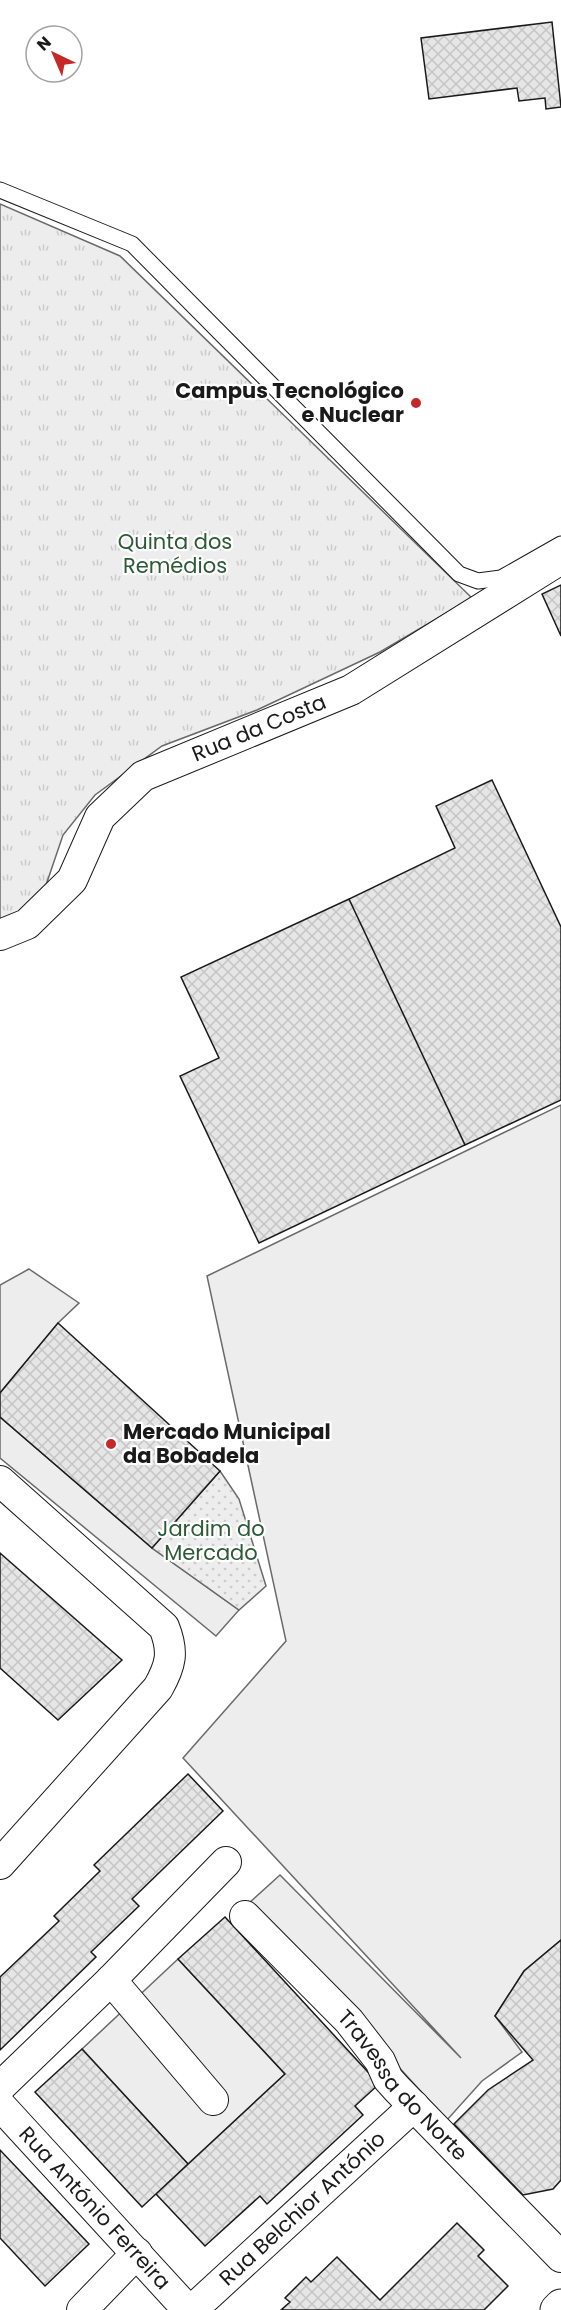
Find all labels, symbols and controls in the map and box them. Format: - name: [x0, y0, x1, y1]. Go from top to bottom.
- north arrow: [24, 24, 84, 84]
- text: N: [32, 31, 56, 56]
- place label: Campus Tecnológico e Nuclear: [175, 376, 404, 429]
- marker: Campus Tecnológico e Nuclear: [409, 396, 423, 410]
- park label: Quinta dos Remédios: [118, 527, 232, 580]
- street label: Rua da Costa: [187, 687, 330, 768]
- place label: Mercado Municipal da Bobadela: [123, 1417, 331, 1470]
- marker: Mercado Municipal da Bobadela: [104, 1437, 118, 1451]
- park label: Jardim do Mercado: [157, 1514, 265, 1567]
- street label: Travessa do Norte: [331, 2003, 474, 2167]
- street label: Rua António Ferreira: [13, 2120, 177, 2296]
- street label: Rua Belchior António: [213, 2124, 392, 2292]

